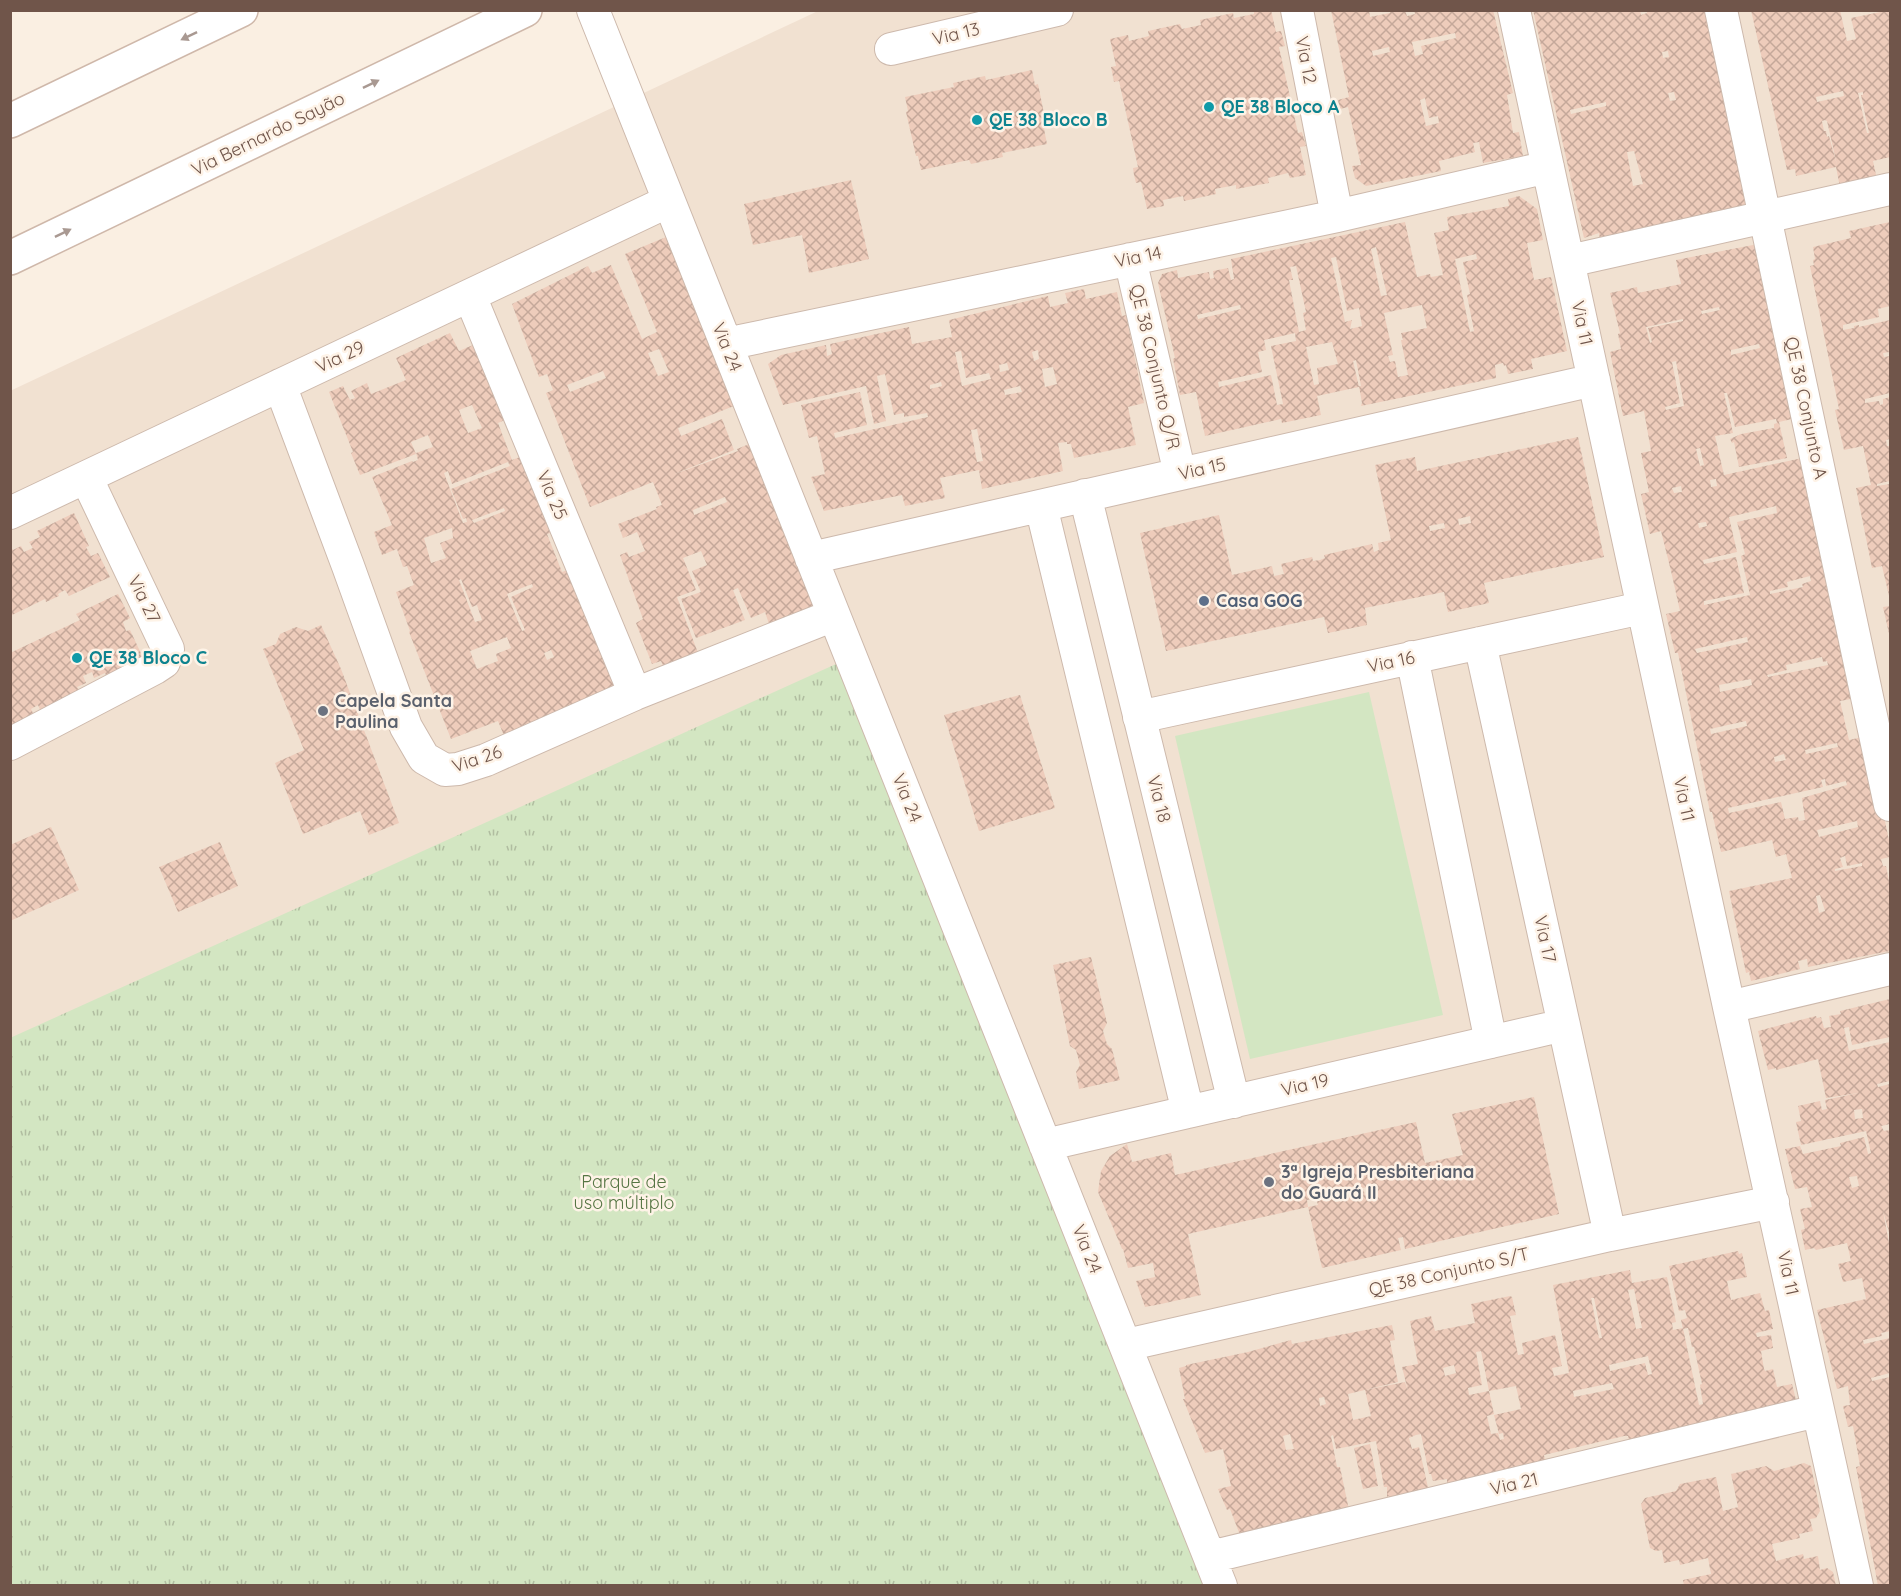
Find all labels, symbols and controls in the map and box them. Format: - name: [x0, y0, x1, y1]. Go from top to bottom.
- street label: Via 13: [930, 17, 982, 50]
- one-way arrow: [180, 31, 197, 40]
- street label: Via 12: [1291, 34, 1322, 86]
- one-way arrow: [363, 80, 380, 89]
- street label: Via Bernardo Sayão: [187, 86, 348, 181]
- place label: QE 38 Bloco A: [1221, 95, 1340, 118]
- marker: QE 38 Bloco A: [1202, 100, 1216, 114]
- place label: QE 38 Bloco B: [989, 108, 1108, 131]
- marker: QE 38 Bloco B: [970, 113, 984, 127]
- one-way arrow: [55, 228, 72, 237]
- street label: Via 14: [1112, 240, 1164, 273]
- street label: QE 38 Conjunto Q/R: [1125, 282, 1186, 452]
- street label: Via 11: [1567, 299, 1598, 347]
- street label: Via 24: [707, 319, 748, 375]
- street label: Via 29: [312, 335, 368, 378]
- street label: QE 38 Conjunto A: [1780, 335, 1833, 482]
- street label: Via 15: [1176, 452, 1228, 485]
- street label: Via 25: [532, 467, 573, 523]
- street label: Via 27: [123, 571, 166, 627]
- place label: Casa GOG: [1216, 589, 1302, 612]
- marker: Casa GOG: [1197, 594, 1211, 608]
- street label: Via 16: [1365, 645, 1417, 678]
- place label: QE 38 Bloco C: [89, 646, 207, 669]
- marker: QE 38 Bloco C: [70, 651, 84, 665]
- place label: Capela Santa Paulina: [335, 689, 452, 733]
- marker: Capela Santa Paulina: [316, 704, 330, 718]
- street label: Via 26: [449, 740, 505, 777]
- street label: Via 24: [887, 770, 928, 826]
- street label: Via 18: [1143, 773, 1176, 825]
- street label: Via 11: [1669, 775, 1700, 823]
- street label: Via 17: [1529, 913, 1562, 965]
- street label: Via 19: [1279, 1068, 1331, 1101]
- place label: 3ª Igreja Presbiteriana do Guará II: [1281, 1160, 1474, 1204]
- park label: Parque de uso múltiplo: [574, 1170, 674, 1214]
- marker: 3ª Igreja Presbiteriana do Guará II: [1262, 1175, 1276, 1189]
- street label: Via 24: [1067, 1221, 1108, 1277]
- street label: QE 38 Conjunto S/T: [1366, 1242, 1531, 1301]
- street label: Via 11: [1773, 1249, 1804, 1297]
- street label: Via 21: [1488, 1467, 1540, 1500]

